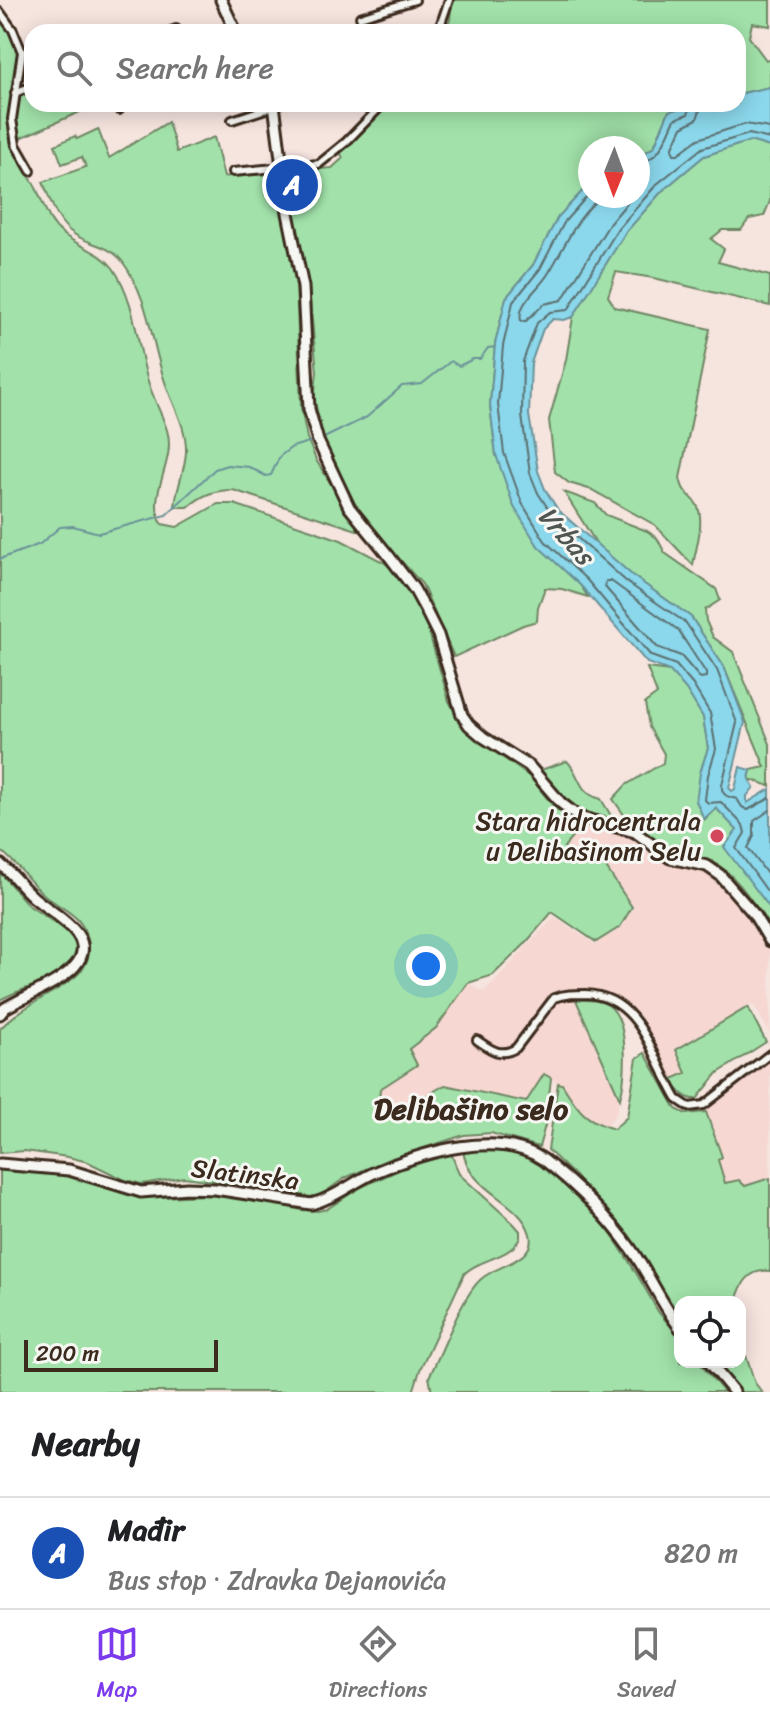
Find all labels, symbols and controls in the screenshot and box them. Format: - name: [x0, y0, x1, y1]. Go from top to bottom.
- search box: [24, 24, 746, 112]
- text: Search here: [116, 41, 274, 95]
- icon: search: [52, 46, 96, 90]
- north arrow: [578, 136, 650, 208]
- pin: A: [266, 155, 318, 215]
- water label: Vrbas: [525, 494, 609, 579]
- place label: Stara hidrocentrala u Delibašinom Selu: [476, 798, 701, 874]
- marker: Stara hidrocentrala u Delibašinom Selu: [708, 827, 726, 845]
- your location: [406, 946, 446, 986]
- district label: Delibašino selo: [374, 1082, 569, 1136]
- street label: Slatinska: [188, 1145, 302, 1203]
- map controls: [674, 1296, 746, 1368]
- button: locate: [674, 1296, 746, 1368]
- text: 200 m: [36, 1334, 99, 1373]
- scale bar: [24, 1336, 218, 1372]
- text: Nearby: [32, 1414, 140, 1474]
- text: Mađir: [108, 1503, 184, 1557]
- text: A: [49, 1530, 67, 1576]
- text: 820 m: [664, 1530, 738, 1576]
- text: Bus stop · Zdravka Dejanovića: [108, 1557, 446, 1603]
- tab: Map: [95, 1622, 139, 1709]
- tab: Directions: [329, 1622, 427, 1709]
- tab: Saved: [617, 1622, 675, 1709]

